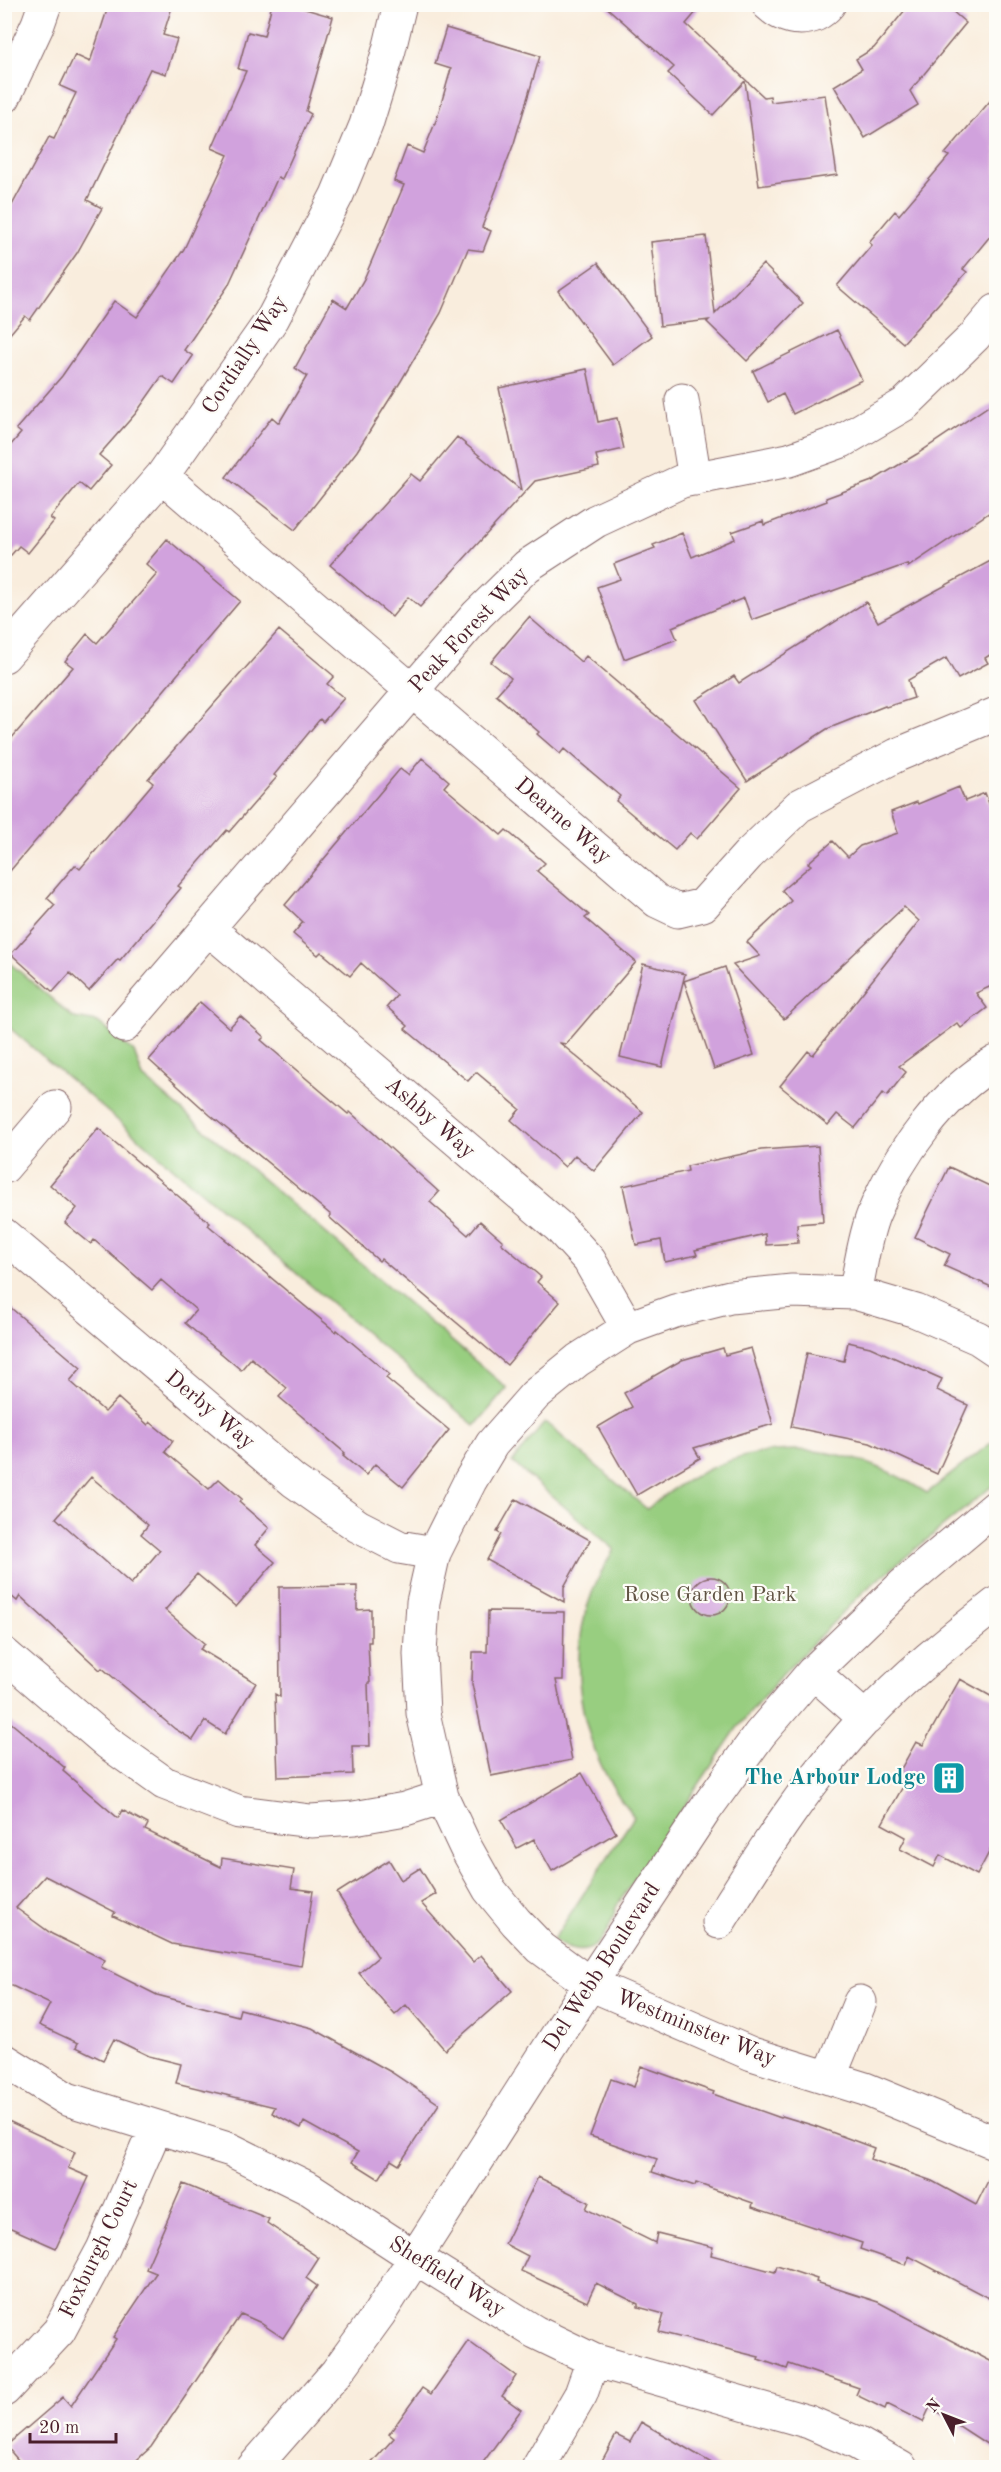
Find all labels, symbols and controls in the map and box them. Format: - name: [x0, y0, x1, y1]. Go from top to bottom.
- street label: Cordially Way: [199, 291, 292, 418]
- street label: Peak Forest Way: [405, 563, 533, 697]
- street label: Dearne Way: [511, 774, 615, 869]
- street label: Ashby Way: [381, 1073, 479, 1163]
- street label: Derby Way: [161, 1366, 259, 1454]
- park label: Rose Garden Park: [623, 1584, 797, 1606]
- building icon: The Arbour Lodge: [931, 1760, 967, 1796]
- place label: The Arbour Lodge: [744, 1767, 926, 1789]
- street label: Del Webb Boulevard: [539, 1879, 665, 2055]
- street label: Westminster Way: [613, 1986, 779, 2070]
- street label: Foxburgh Court: [56, 2176, 142, 2322]
- street label: Sheffield Way: [385, 2233, 509, 2322]
- north arrow: [914, 2385, 974, 2445]
- text: N: [924, 2396, 945, 2416]
- scale bar: [30, 2406, 116, 2444]
- text: 20 m: [39, 2419, 79, 2437]

